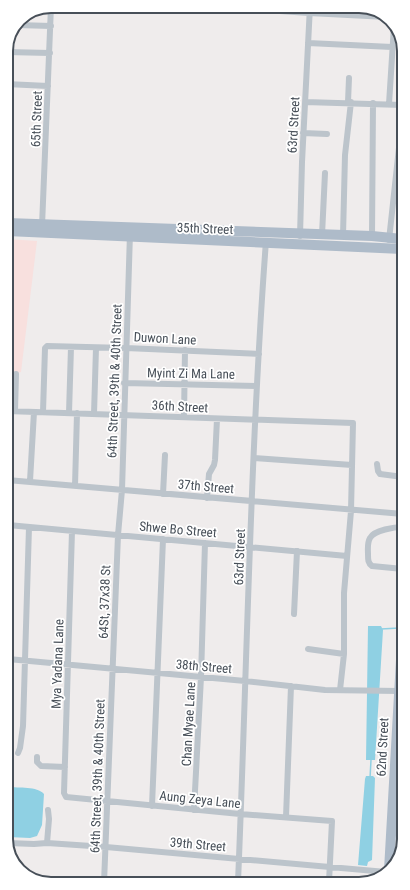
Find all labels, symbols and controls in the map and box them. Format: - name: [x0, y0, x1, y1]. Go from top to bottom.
- street label: 65th Street: [28, 90, 45, 147]
- street label: 63rd Street: [285, 96, 302, 154]
- street label: 35th Street: [177, 220, 234, 237]
- street label: 64th Street, 39th & 40th Street: [104, 303, 125, 458]
- street label: Duwon Lane: [133, 329, 197, 348]
- street label: Myint Zi Ma Lane: [147, 365, 235, 382]
- street label: 36th Street: [151, 398, 209, 415]
- street label: 37th Street: [177, 477, 235, 496]
- street label: Shwe Bo Street: [139, 519, 217, 540]
- street label: 63rd Street: [231, 528, 248, 586]
- street label: 64St, 37x38 St: [96, 565, 113, 639]
- street label: Mya Yadana Lane: [48, 619, 67, 709]
- street label: 38th Street: [175, 657, 233, 676]
- street label: Chan Myae Lane: [179, 681, 198, 767]
- street label: 64th Street, 39th & 40th Street: [87, 698, 108, 853]
- street label: 62nd Street: [373, 717, 392, 777]
- street label: Aung Zeya Lane: [159, 788, 241, 811]
- street label: 39th Street: [169, 835, 227, 854]

